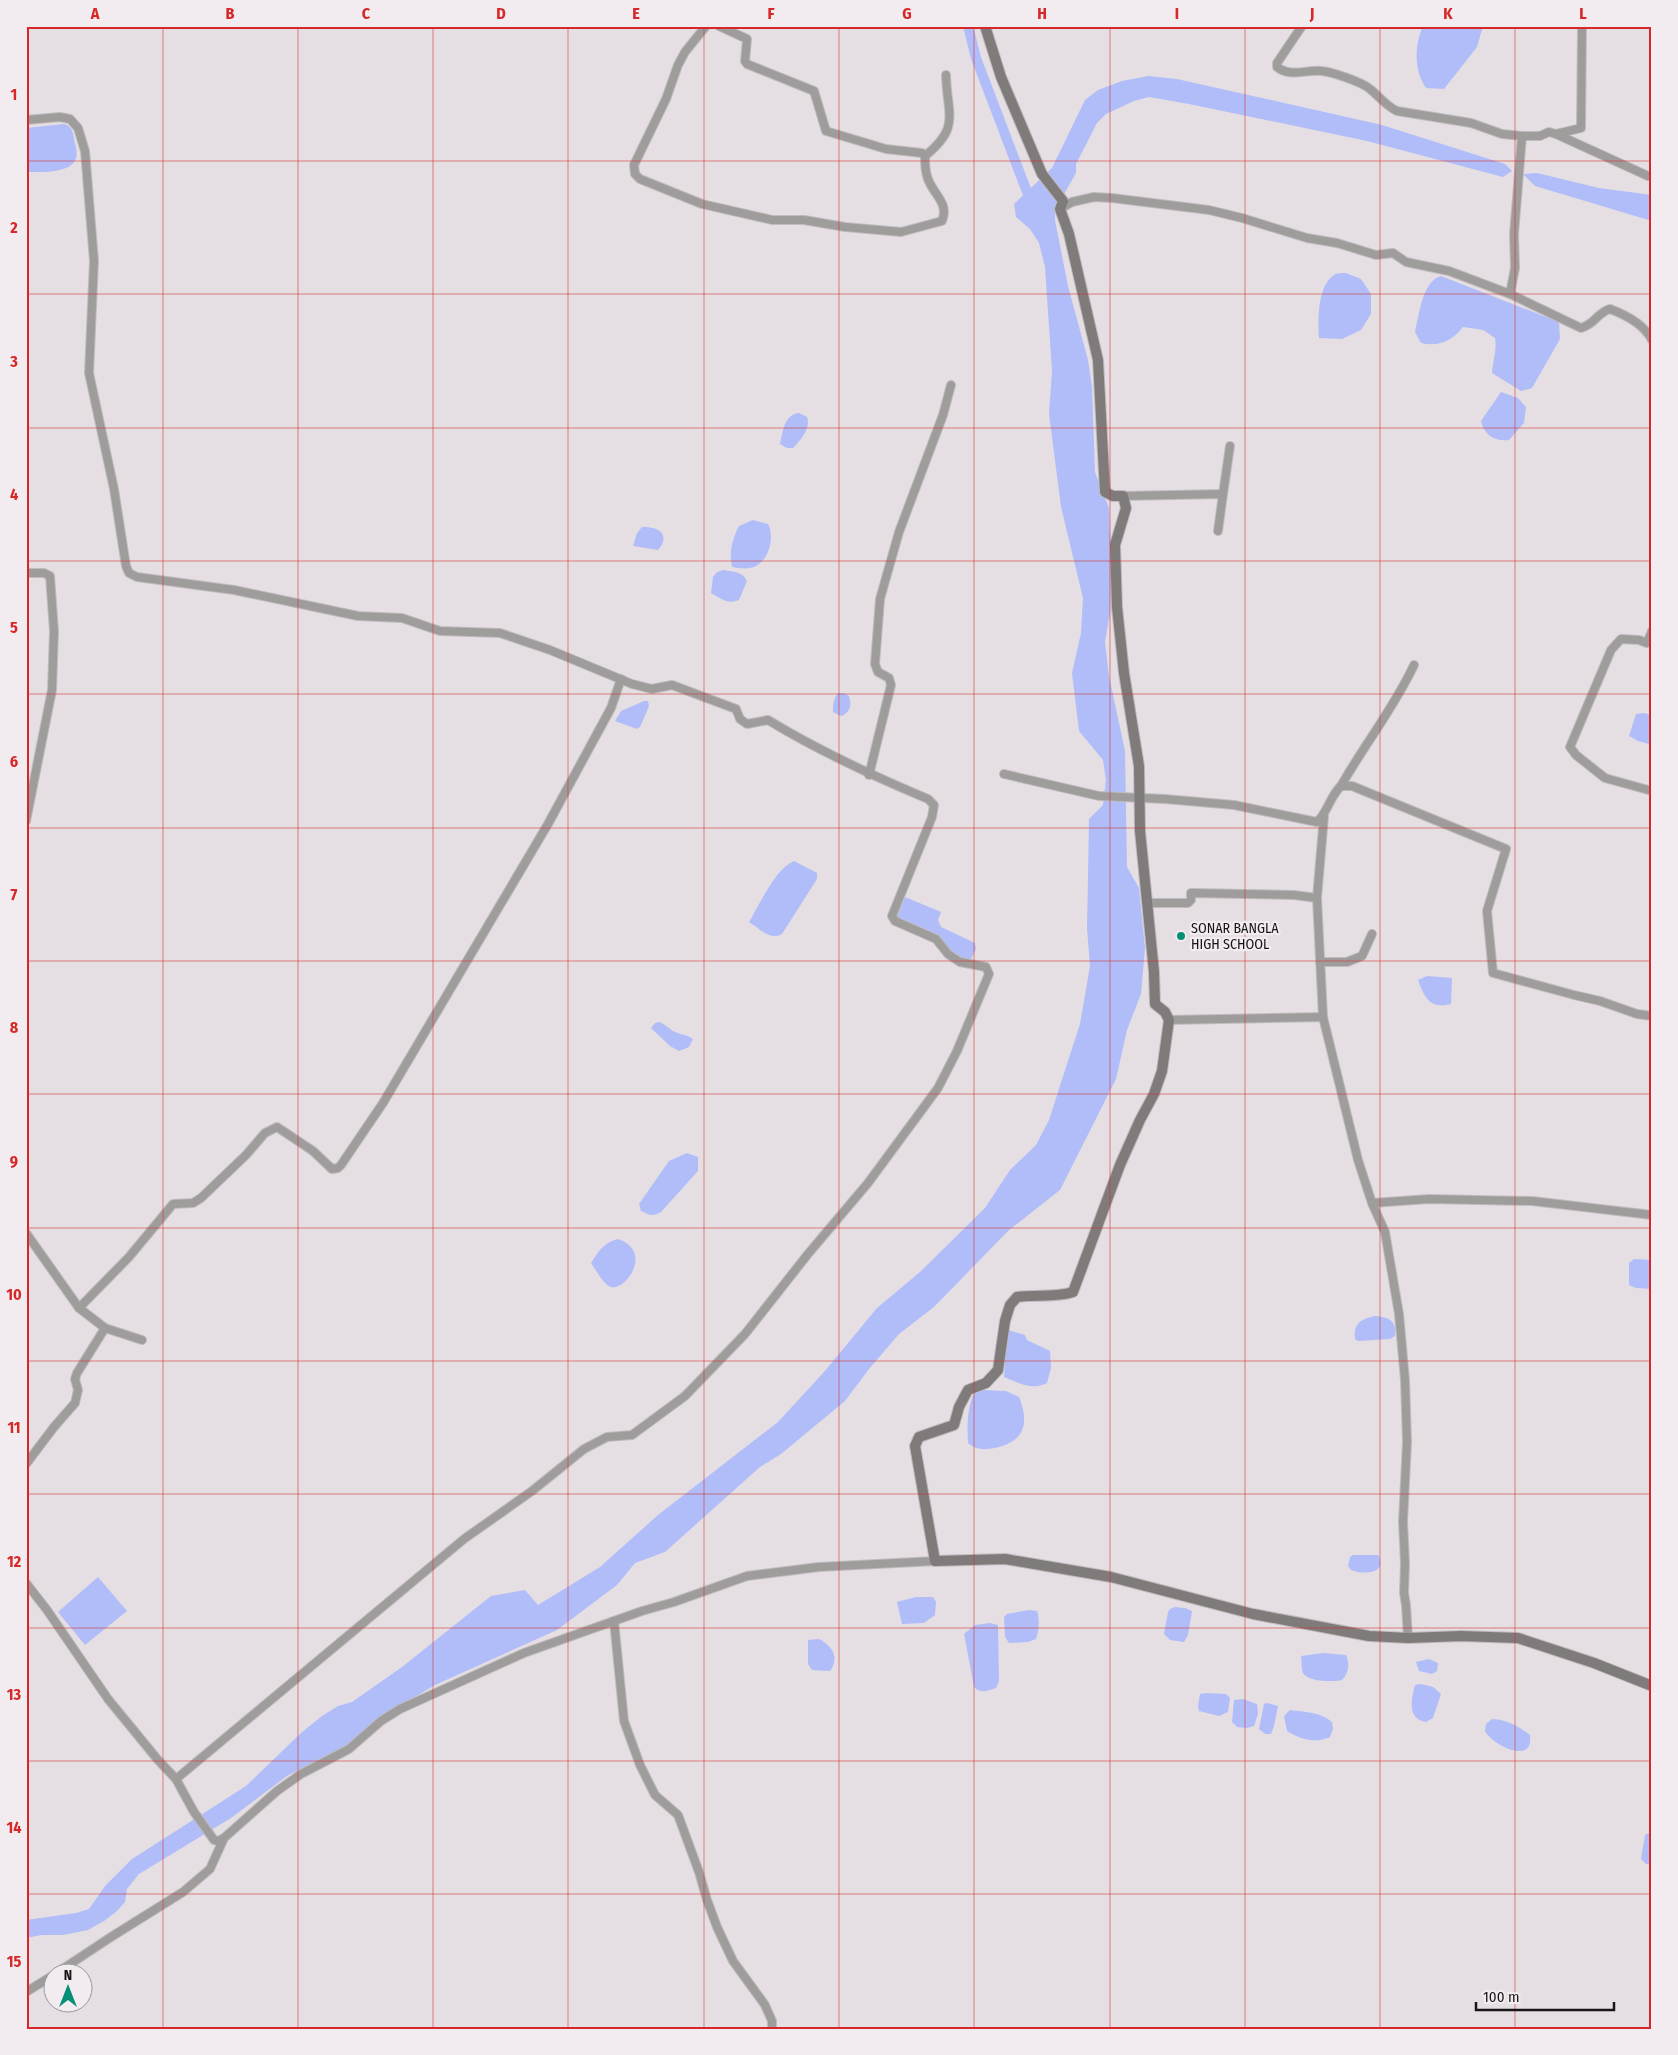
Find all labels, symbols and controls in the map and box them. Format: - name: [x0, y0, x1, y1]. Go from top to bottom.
- text: A: [90, 4, 100, 23]
- text: B: [226, 4, 235, 23]
- text: C: [362, 4, 371, 23]
- text: D: [496, 4, 506, 23]
- text: E: [632, 4, 640, 23]
- text: F: [767, 4, 775, 23]
- text: G: [902, 4, 912, 23]
- text: H: [1037, 4, 1047, 23]
- text: I: [1175, 4, 1179, 23]
- text: J: [1309, 4, 1314, 23]
- text: K: [1443, 4, 1453, 23]
- text: L: [1579, 4, 1587, 23]
- text: 1: [11, 85, 17, 104]
- text: 2: [9, 218, 18, 237]
- text: 3: [9, 352, 18, 371]
- text: 4: [10, 485, 18, 504]
- text: 5: [10, 618, 18, 637]
- text: 6: [10, 752, 18, 771]
- text: 7: [11, 885, 18, 904]
- place label: SONAR BANGLA HIGH SCHOOL: [1191, 920, 1279, 953]
- marker: SONAR BANGLA HIGH SCHOOL: [1175, 930, 1187, 942]
- text: 8: [10, 1018, 19, 1037]
- text: 9: [10, 1152, 18, 1171]
- text: 10: [6, 1285, 22, 1304]
- text: 11: [7, 1418, 21, 1437]
- text: 12: [7, 1552, 22, 1571]
- text: 13: [7, 1685, 22, 1704]
- text: 14: [7, 1818, 22, 1837]
- text: 15: [7, 1952, 21, 1971]
- north arrow: [42, 1962, 92, 2012]
- text: N: [64, 1967, 72, 1984]
- scale bar: [1476, 1980, 1613, 2012]
- text: 100 m: [1483, 1988, 1520, 2006]

